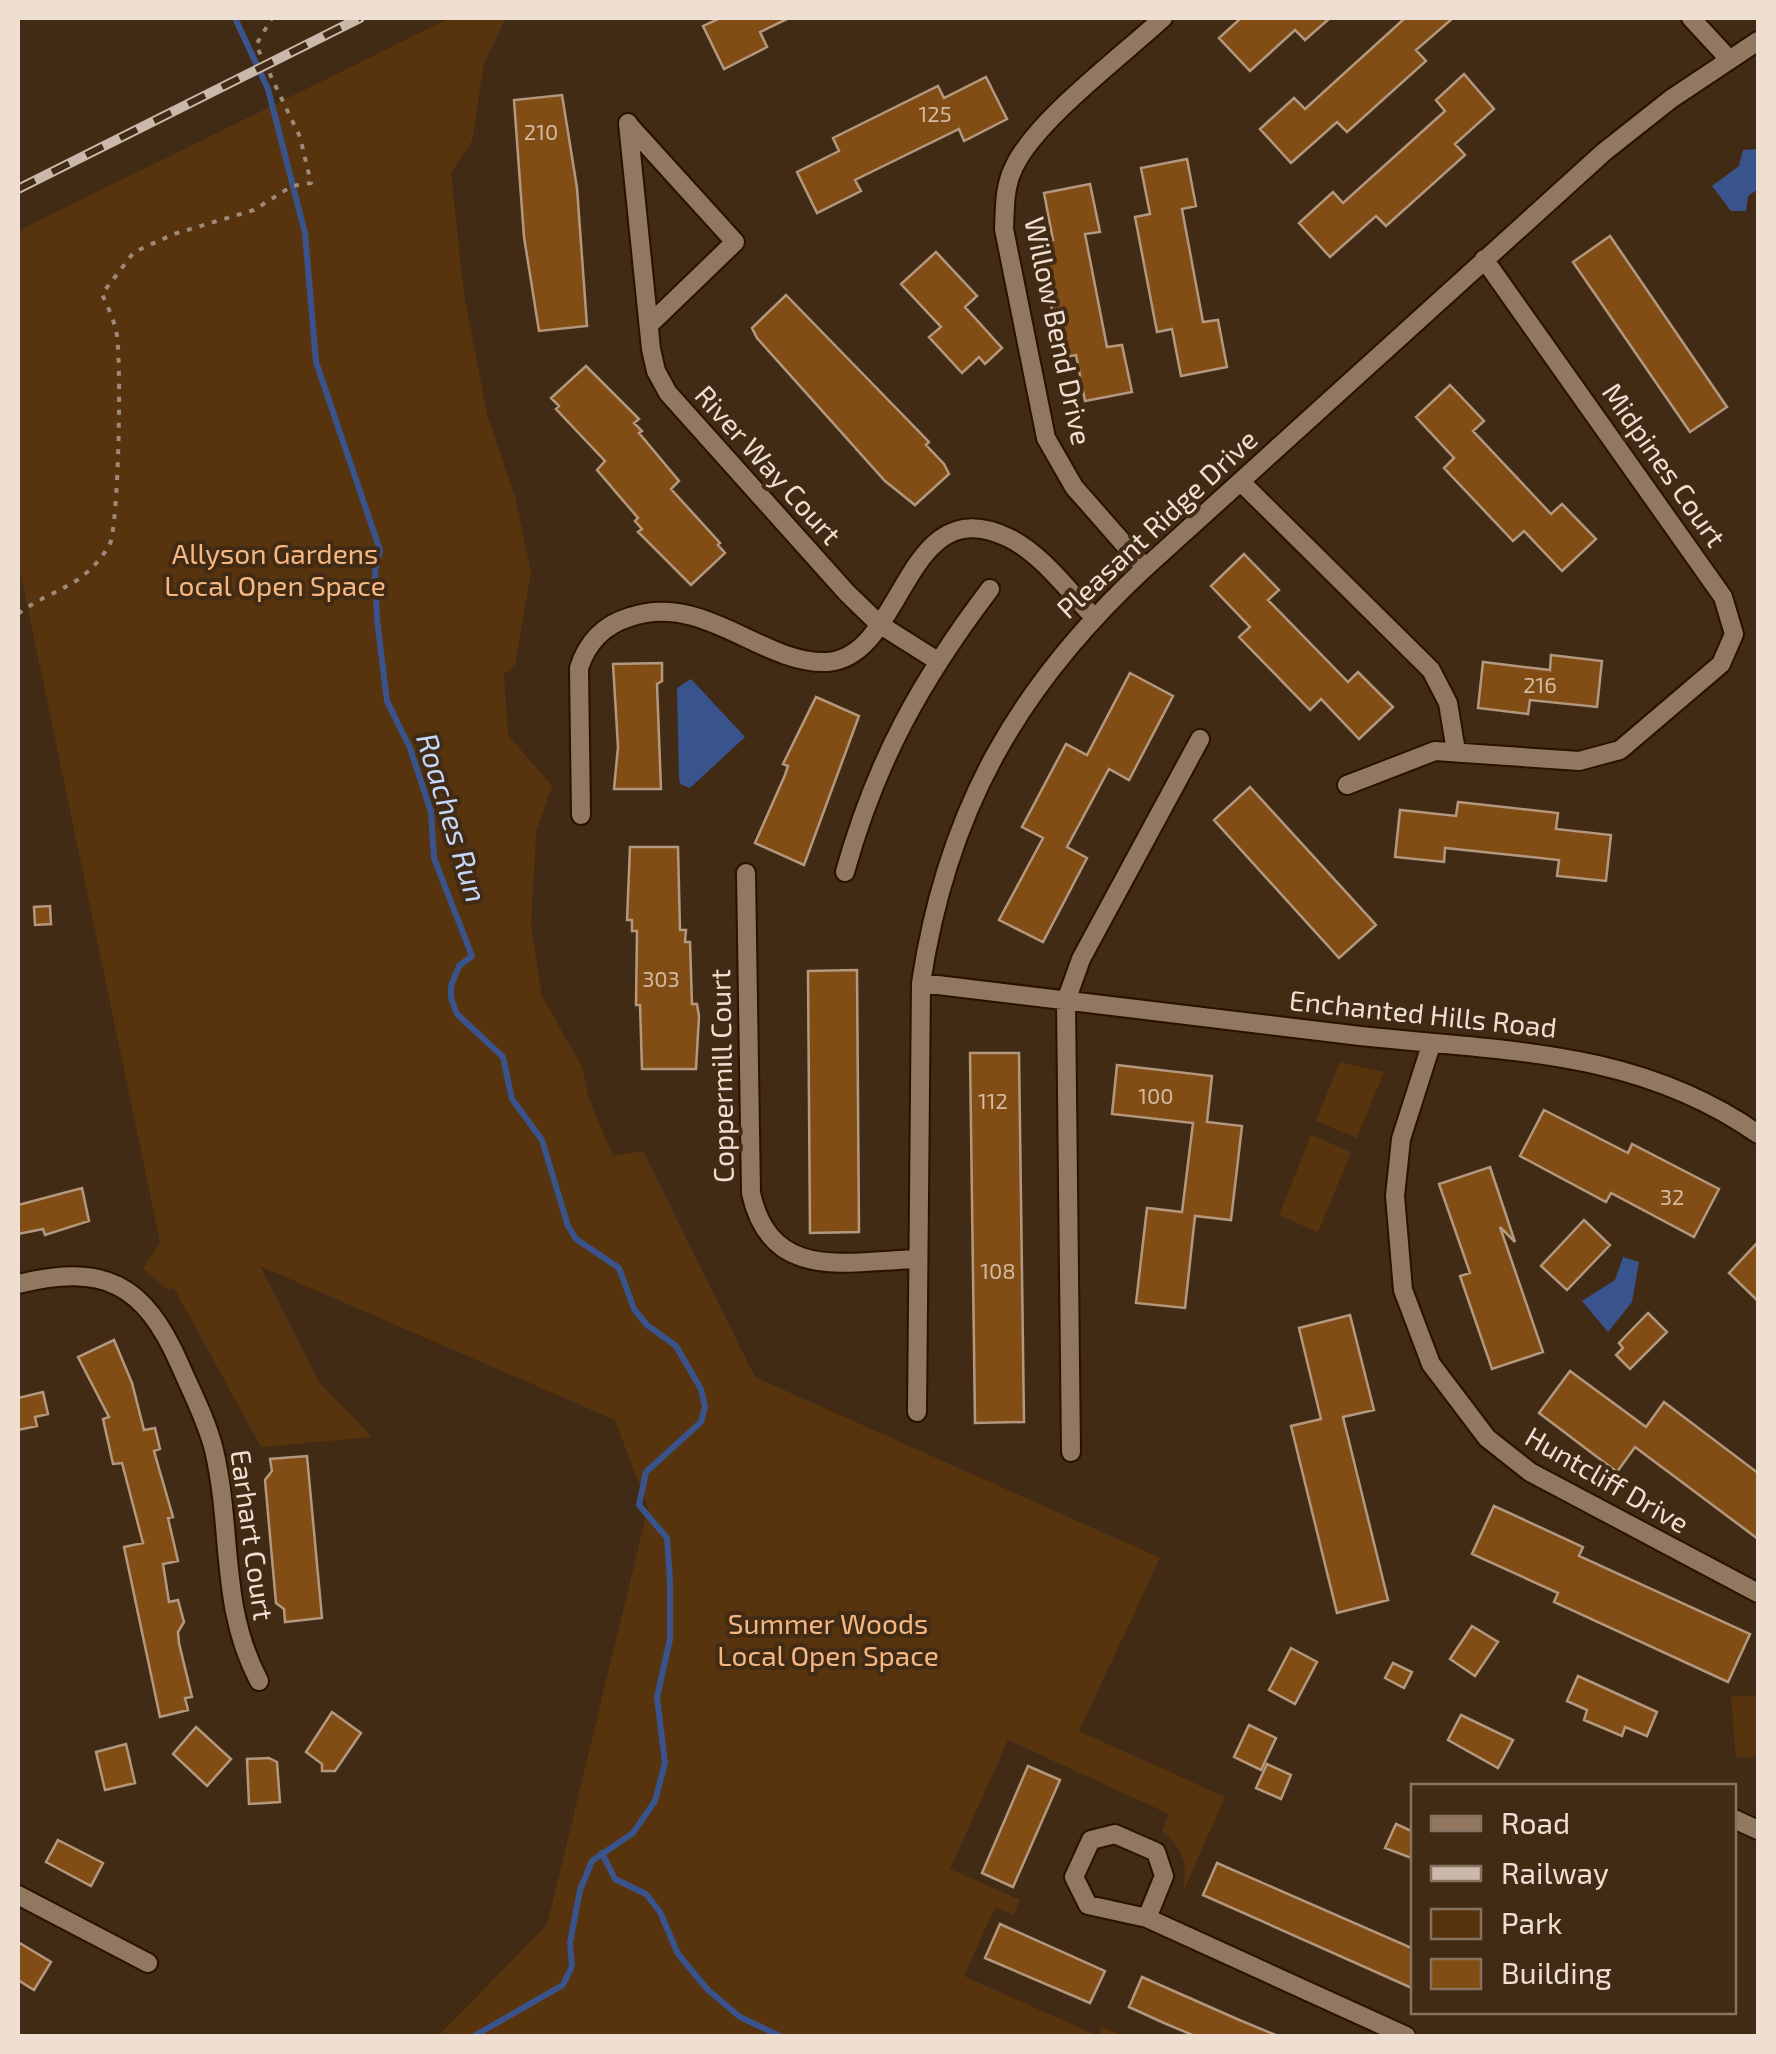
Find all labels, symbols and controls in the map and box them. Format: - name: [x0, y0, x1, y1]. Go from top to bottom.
- house number: 125: [919, 100, 951, 126]
- house number: 210: [524, 118, 558, 144]
- street label: Willow Bend Drive: [1018, 214, 1100, 448]
- street label: Midpines Court: [1596, 376, 1734, 553]
- street label: River Way Court: [688, 378, 849, 551]
- street label: Pleasant Ridge Drive: [1049, 422, 1264, 625]
- park label: Allyson Gardens Local Open Space: [164, 536, 386, 602]
- house number: 216: [1523, 671, 1557, 697]
- water label: Roaches Run: [410, 728, 496, 906]
- house number: 303: [642, 965, 680, 991]
- street label: Coppermill Court: [702, 969, 740, 1183]
- street label: Enchanted Hills Road: [1288, 982, 1559, 1044]
- house number: 100: [1138, 1082, 1174, 1108]
- house number: 112: [978, 1087, 1008, 1113]
- house number: 32: [1660, 1183, 1684, 1209]
- house number: 108: [980, 1257, 1016, 1283]
- street label: Huntcliff Drive: [1520, 1419, 1695, 1540]
- street label: Earhart Court: [224, 1447, 282, 1622]
- park label: Summer Woods Local Open Space: [717, 1606, 939, 1672]
- legend: [1411, 1784, 1736, 2014]
- text: Road: [1501, 1804, 1570, 1840]
- text: Railway: [1501, 1854, 1609, 1890]
- text: Park: [1501, 1904, 1562, 1940]
- text: Building: [1501, 1954, 1612, 1990]

